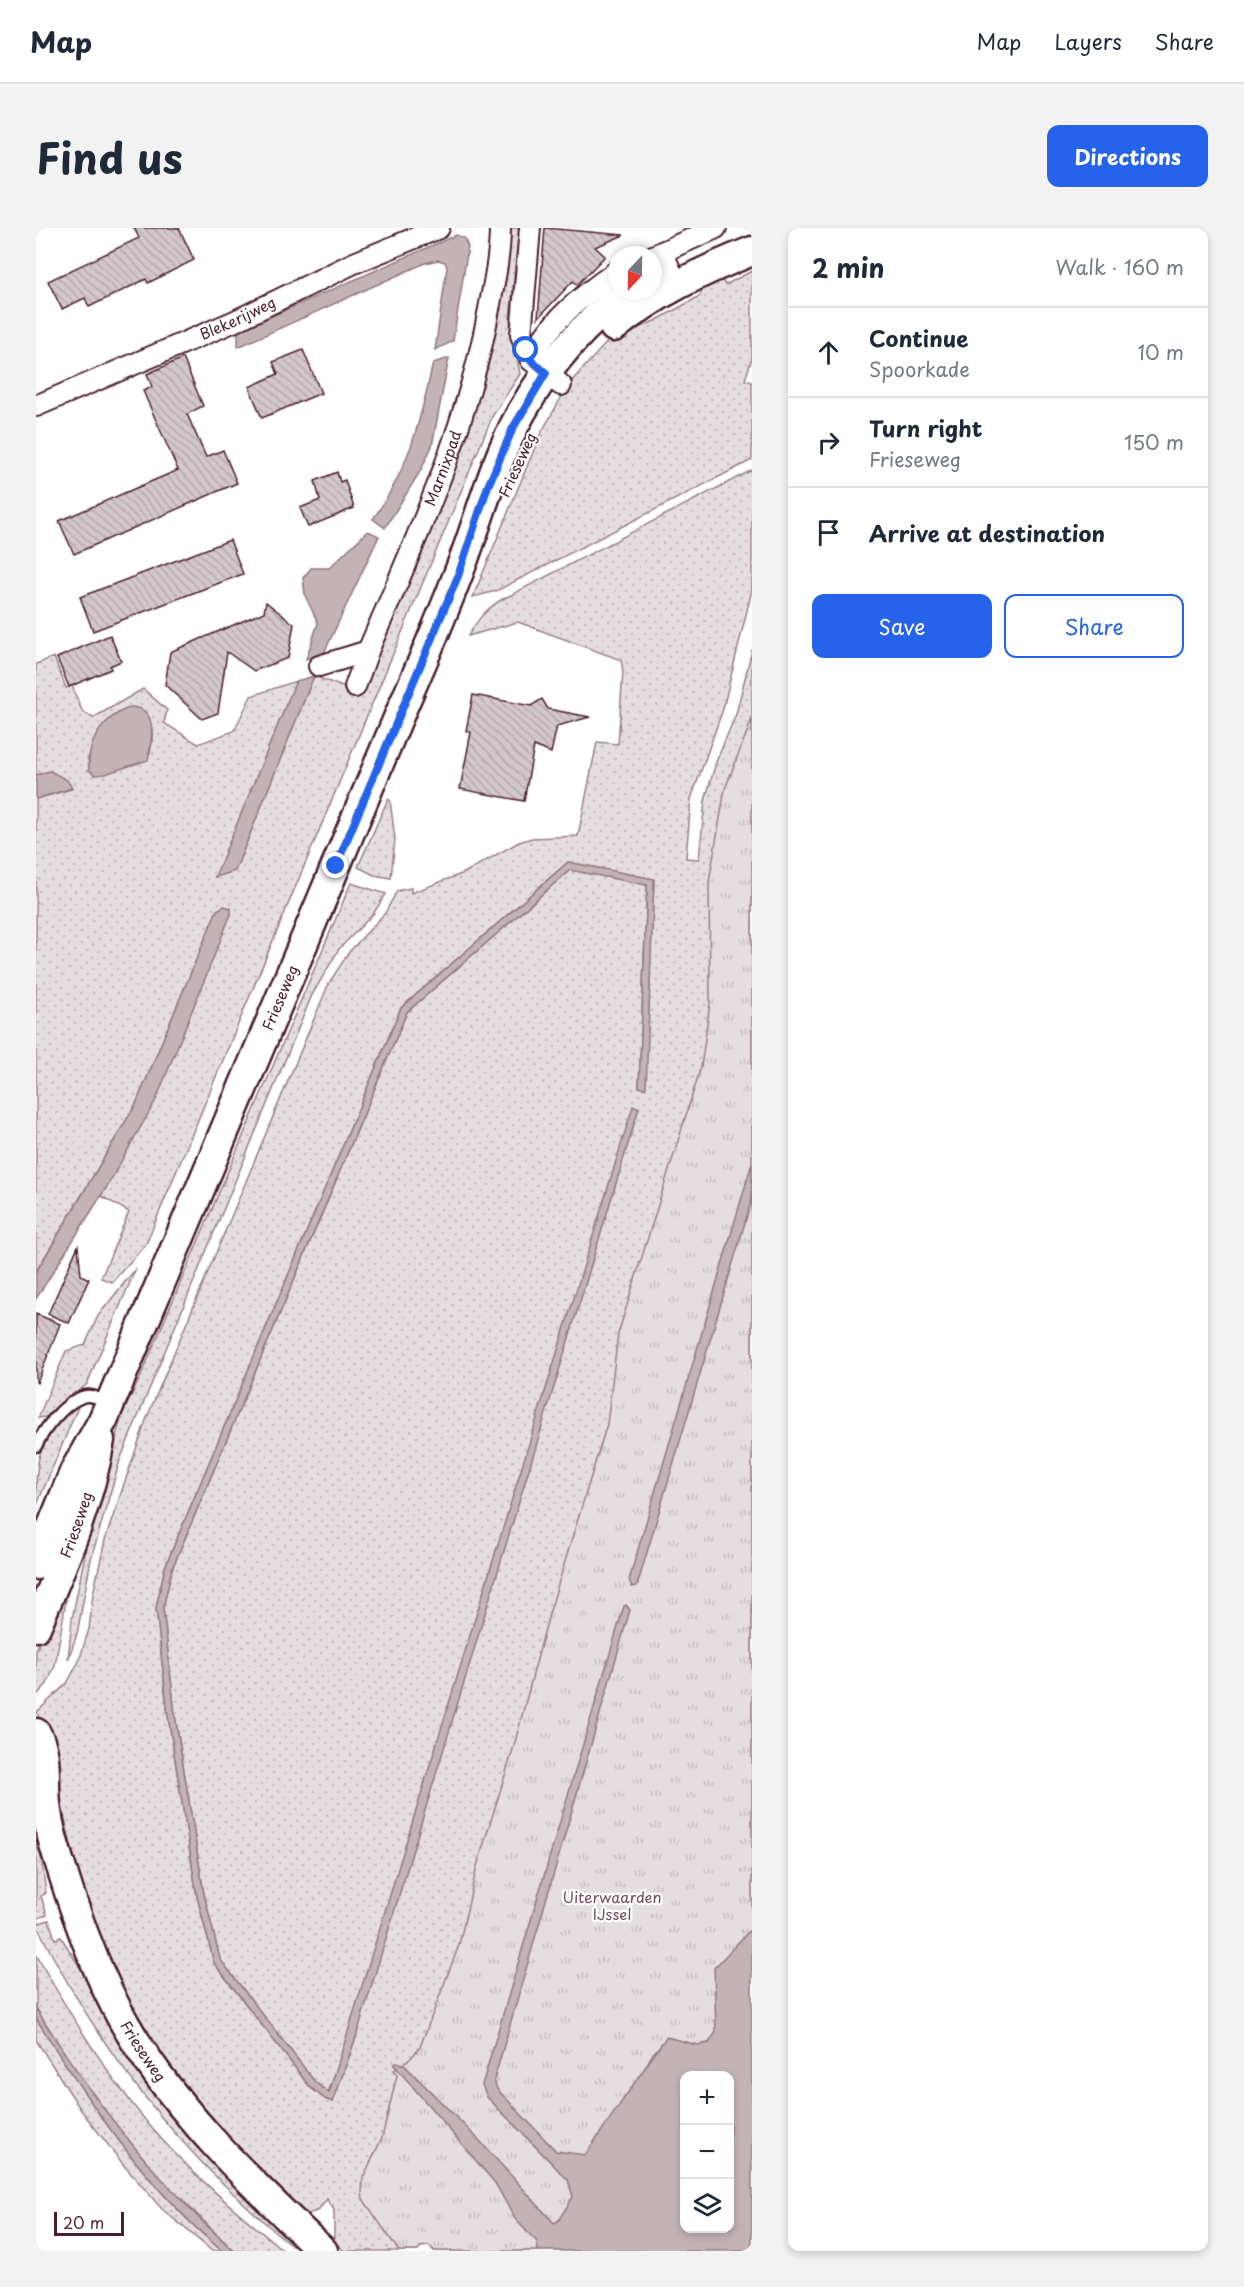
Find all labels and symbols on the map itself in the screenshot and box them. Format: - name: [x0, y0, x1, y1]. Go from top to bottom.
- north arrow: [608, 246, 662, 300]
- street label: Blekerijweg: [196, 290, 279, 345]
- route start: [512, 336, 538, 362]
- street label: Marnixpad: [418, 427, 466, 509]
- street label: Frieseweg: [492, 428, 542, 501]
- route end: [322, 852, 348, 878]
- street label: Frieseweg: [255, 961, 303, 1034]
- street label: Frieseweg: [53, 1488, 98, 1561]
- park label: Uiterwaarden IJssel: [562, 1885, 662, 1925]
- street label: Frieseweg: [115, 2016, 173, 2086]
- scale bar: [54, 2209, 124, 2236]

